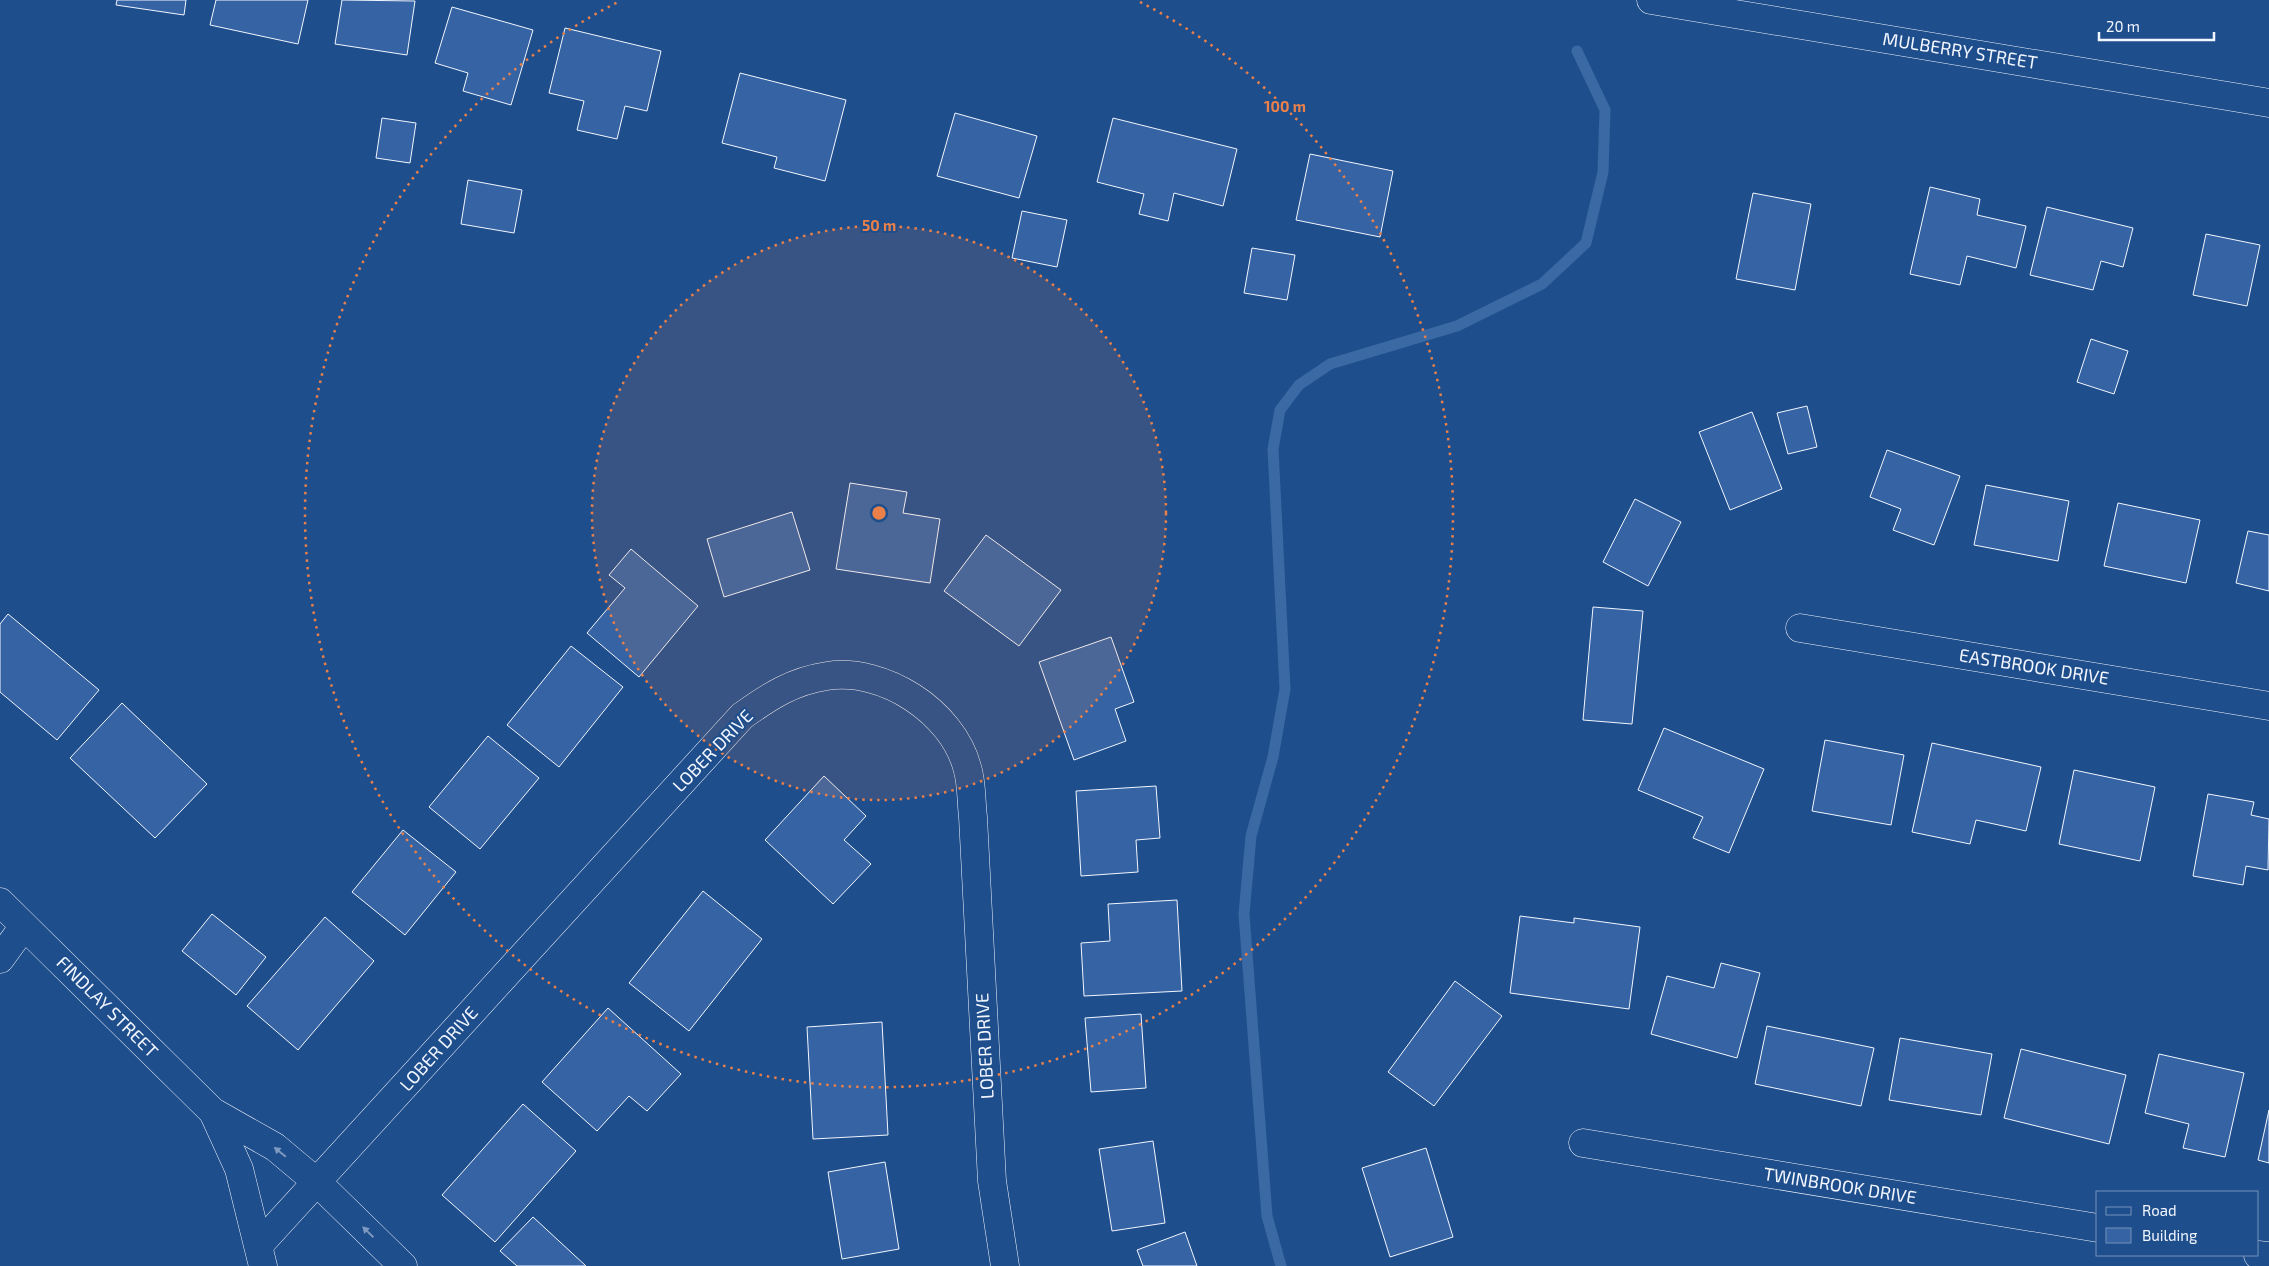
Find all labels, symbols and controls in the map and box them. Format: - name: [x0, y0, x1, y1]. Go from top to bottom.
- scale bar: [2099, 10, 2214, 42]
- text: 20 m: [2106, 17, 2140, 35]
- street label: MULBERRY STREET: [1881, 27, 2040, 73]
- text: 100 m: [1264, 97, 1306, 115]
- text: 50 m: [862, 216, 896, 234]
- centre of rings: [870, 504, 888, 522]
- street label: EASTBROOK DRIVE: [1958, 643, 2111, 689]
- street label: LOBER DRIVE: [667, 704, 757, 796]
- street label: FINDLAY STREET: [52, 951, 163, 1062]
- street label: LOBER DRIVE: [970, 992, 998, 1100]
- street label: LOBER DRIVE: [395, 1002, 482, 1095]
- one-way arrow: [274, 1146, 287, 1157]
- street label: TWINBROOK DRIVE: [1762, 1162, 1918, 1208]
- legend: [2096, 1191, 2259, 1256]
- text: Road: [2142, 1201, 2177, 1219]
- one-way arrow: [363, 1226, 375, 1238]
- text: Building: [2142, 1226, 2198, 1244]

